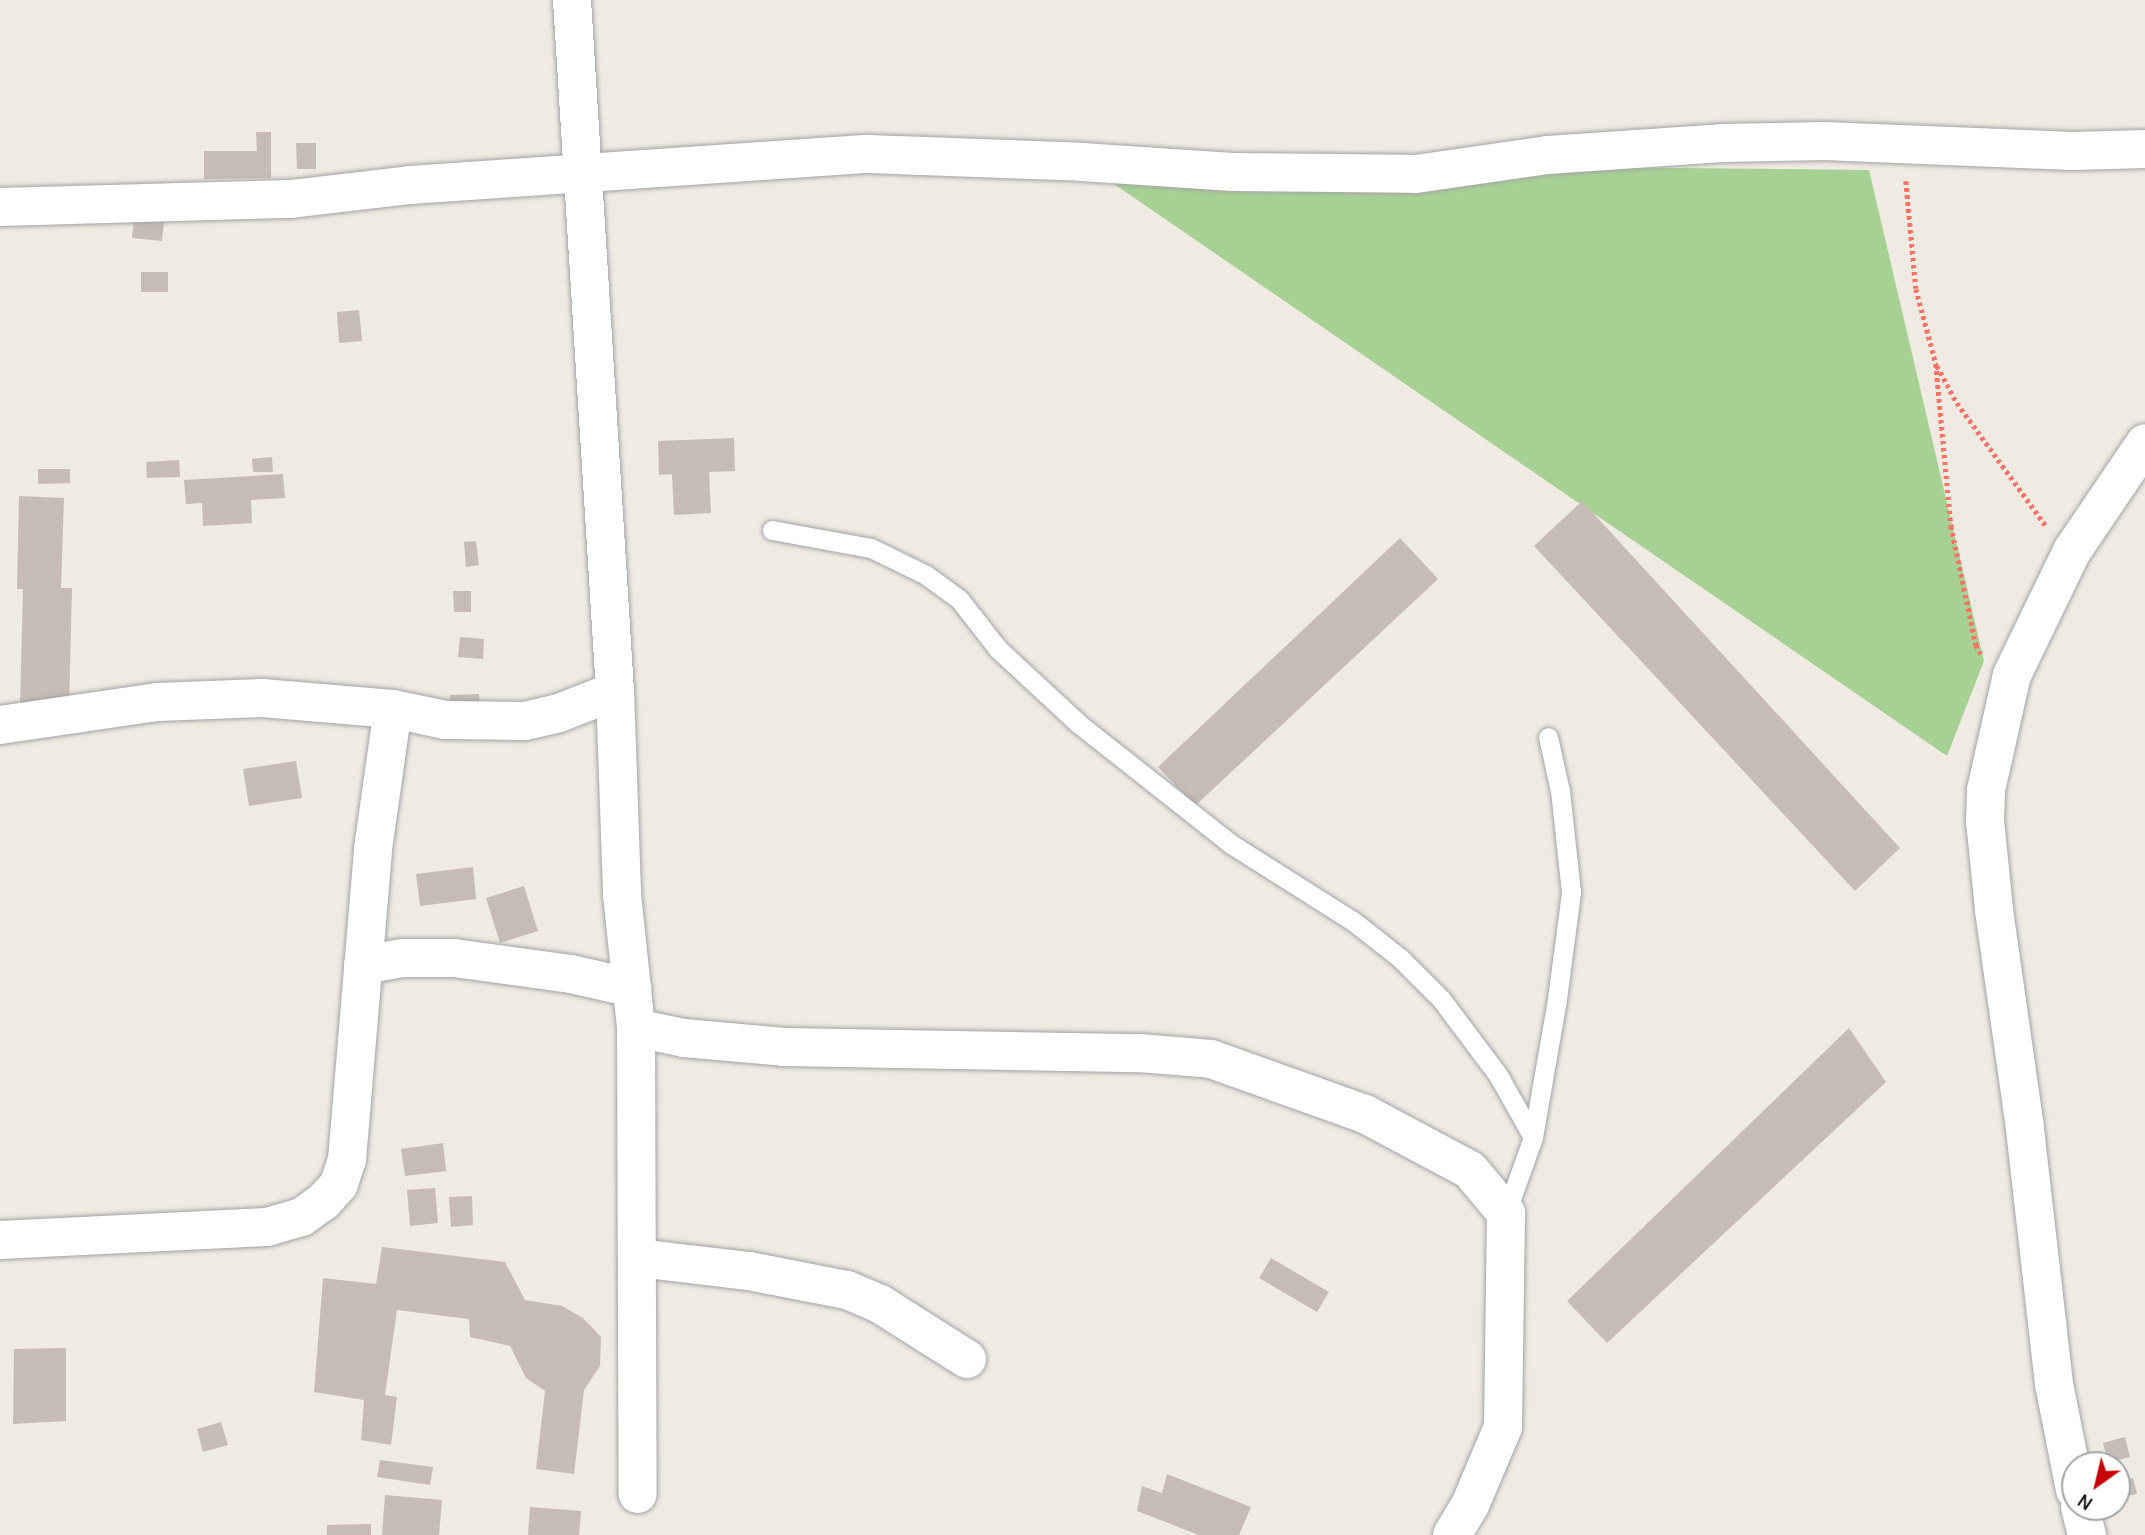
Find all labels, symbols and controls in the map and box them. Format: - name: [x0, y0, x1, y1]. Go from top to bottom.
- north arrow: [2061, 1451, 2131, 1521]
- text: N: [2074, 1489, 2097, 1515]

